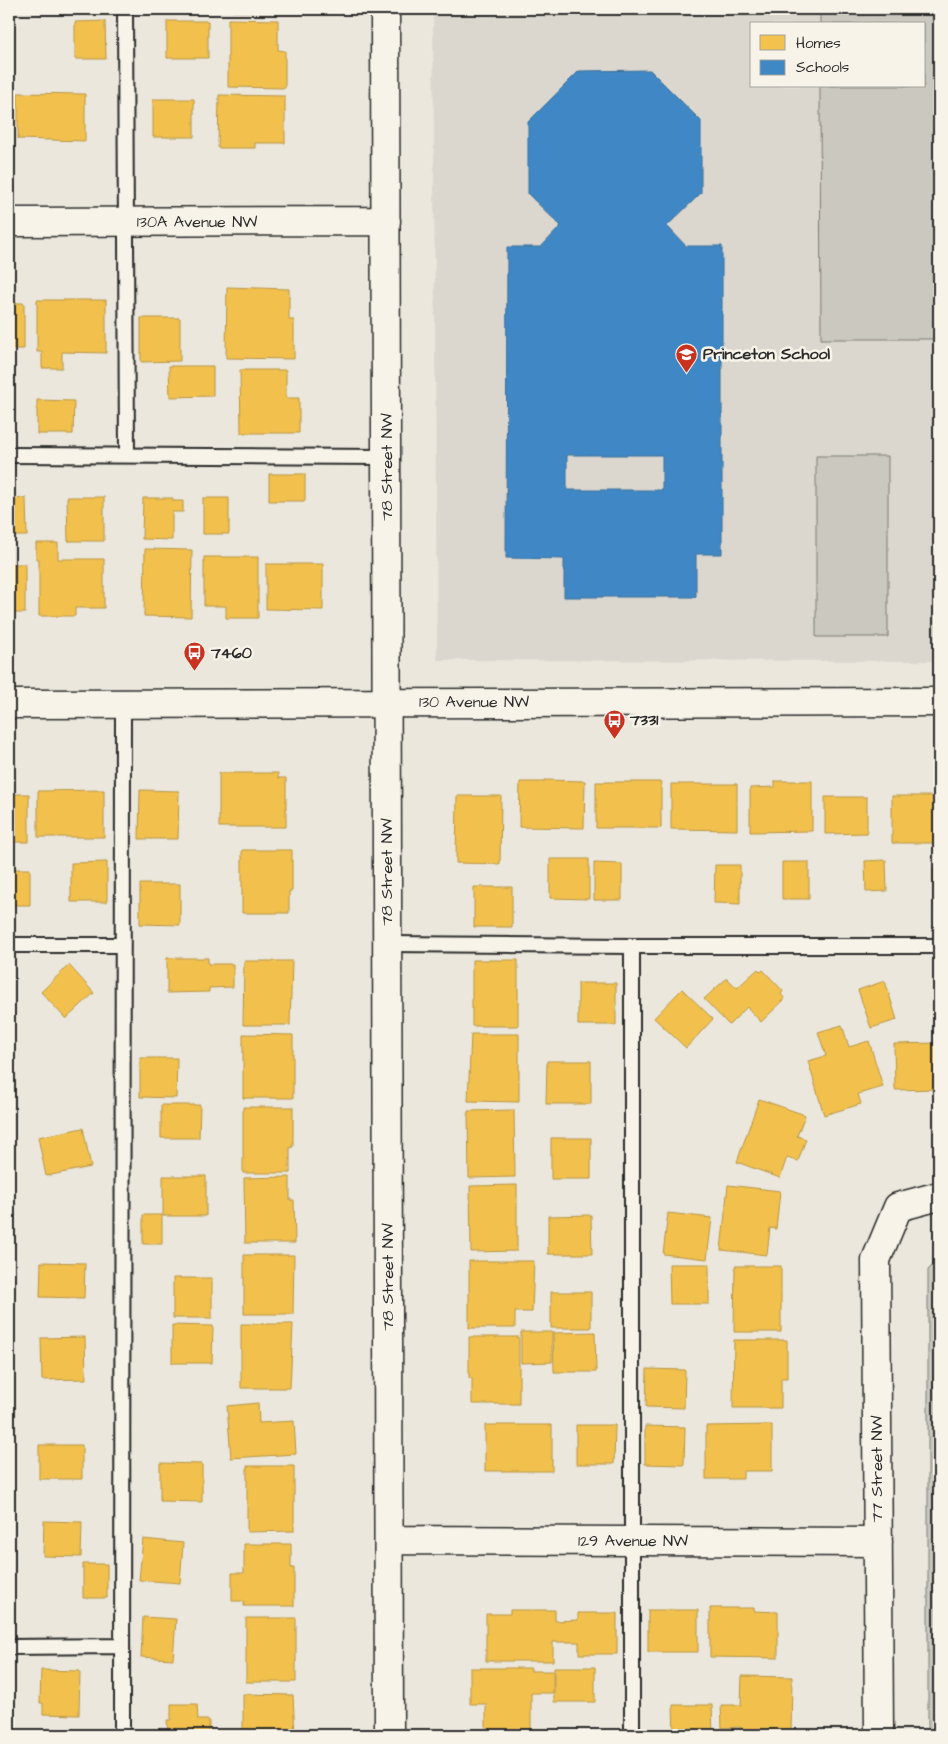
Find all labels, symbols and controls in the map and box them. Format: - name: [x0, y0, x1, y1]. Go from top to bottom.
- legend: [750, 22, 926, 88]
- text: Homes: [796, 33, 841, 54]
- text: Schools: [796, 57, 850, 78]
- street label: 130A Avenue NW: [137, 211, 257, 233]
- school or university icon: Princeton School: [675, 342, 699, 373]
- place label: Princeton School: [703, 343, 830, 365]
- street label: 78 Street NW: [376, 413, 398, 521]
- bus stop icon: 7460: [183, 641, 207, 672]
- place label: 7460: [210, 642, 252, 664]
- street label: 130 Avenue NW: [419, 691, 529, 713]
- bus stop icon: 7331: [602, 708, 626, 739]
- place label: 7331: [629, 709, 659, 731]
- street label: 78 Street NW: [376, 818, 398, 926]
- street label: 78 Street NW: [377, 1223, 399, 1331]
- street label: 77 Street NW: [866, 1416, 888, 1522]
- street label: 129 Avenue NW: [578, 1530, 688, 1552]

